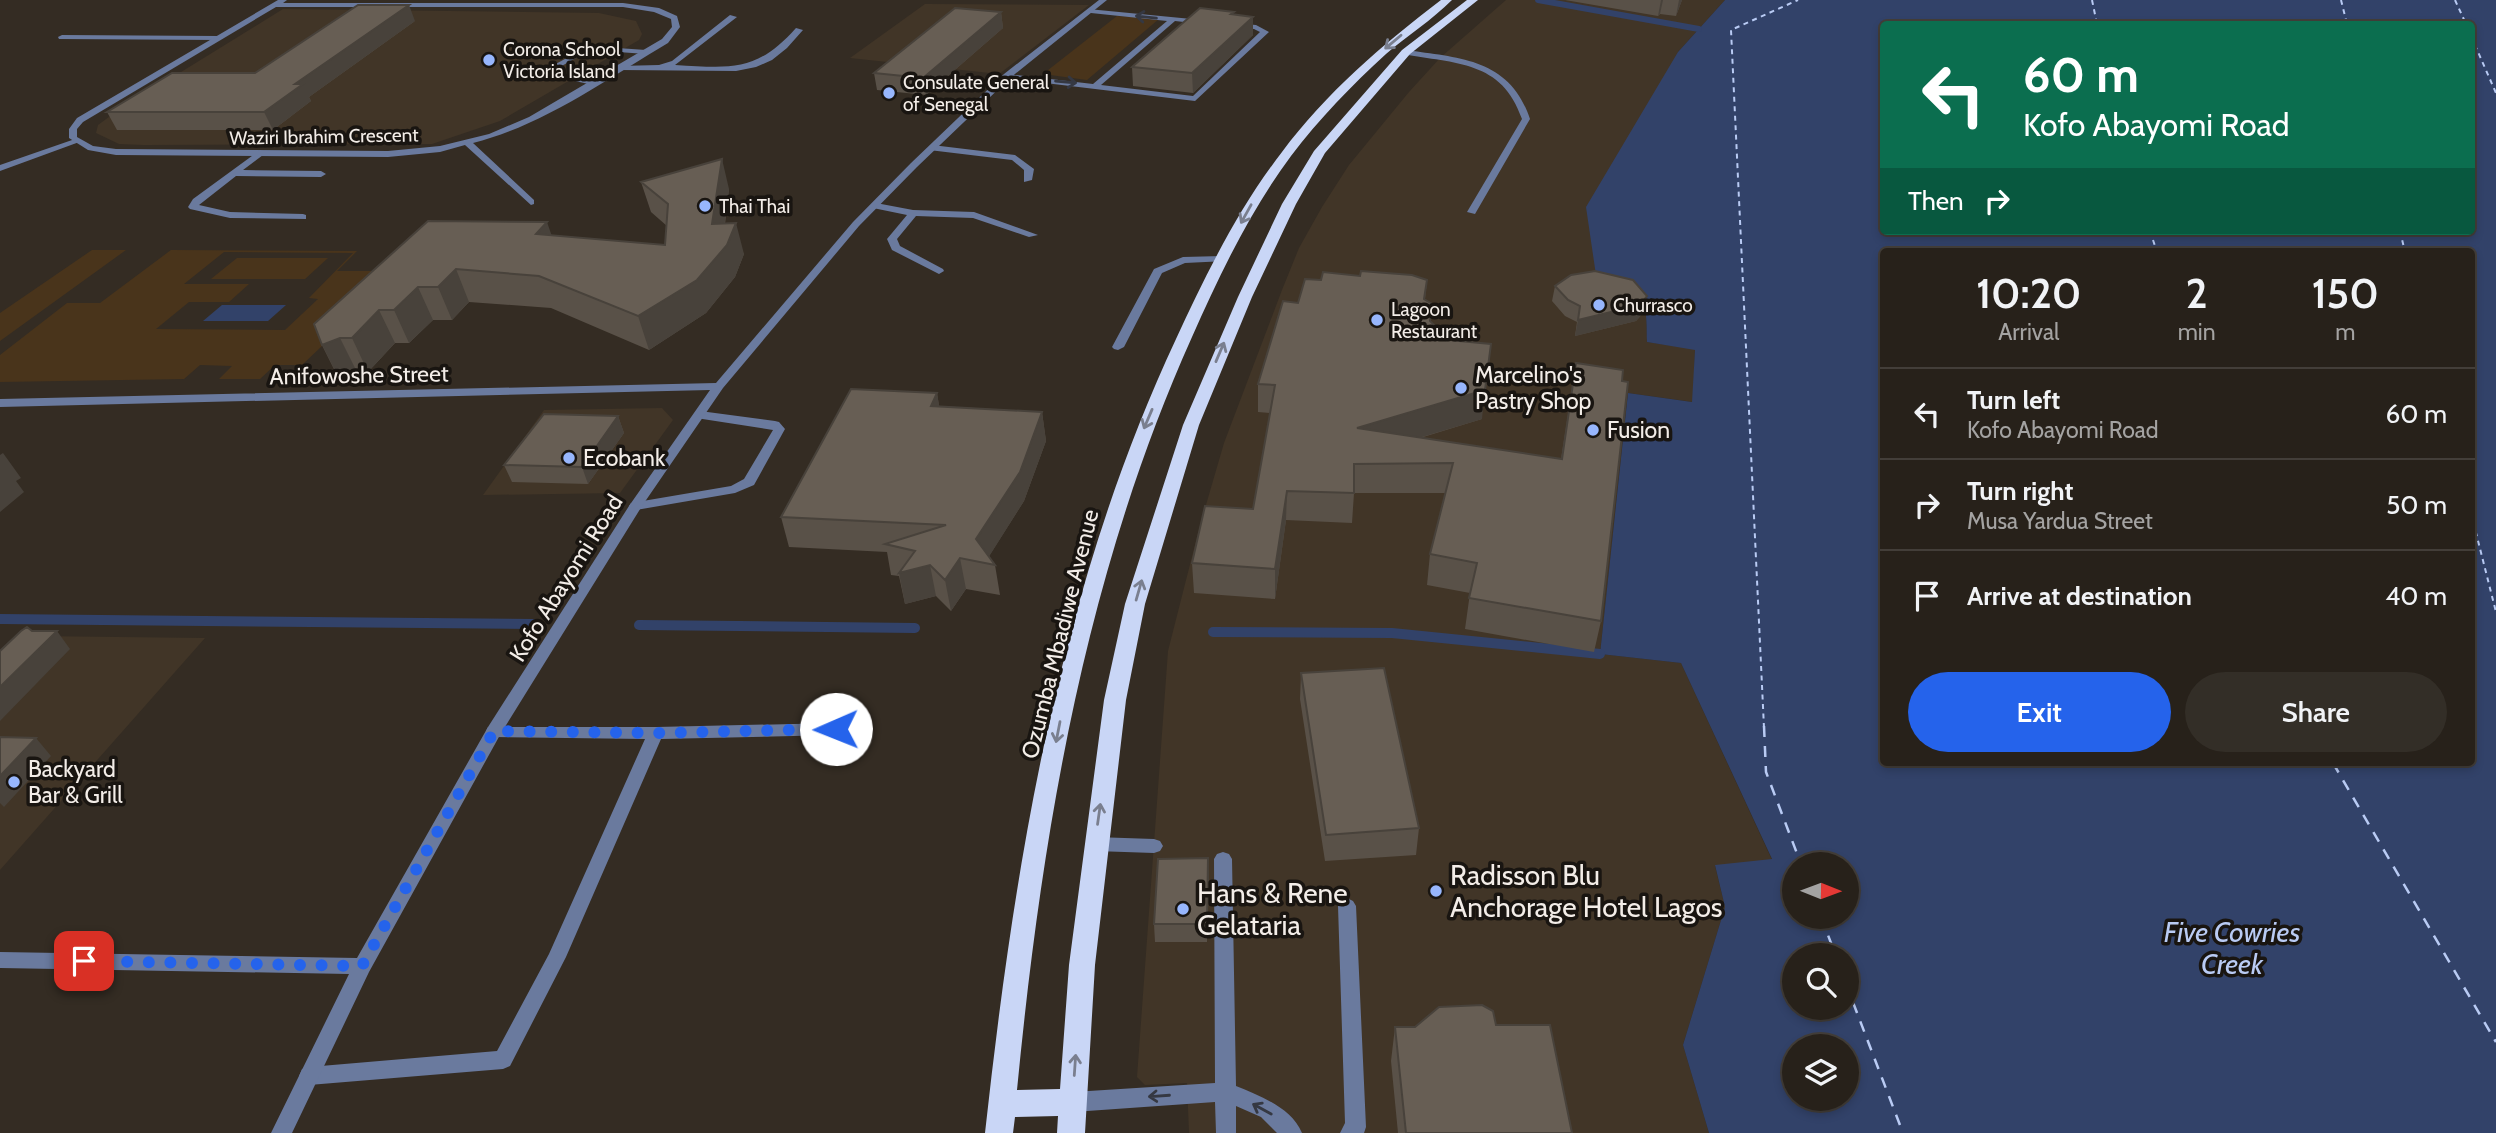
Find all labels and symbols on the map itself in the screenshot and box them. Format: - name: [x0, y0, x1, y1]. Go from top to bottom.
- one-way arrow: [1135, 10, 1158, 23]
- one-way arrow: [1384, 34, 1402, 50]
- place label: Corona School Victoria Island: [503, 38, 621, 83]
- marker: Corona School Victoria Island: [481, 52, 497, 68]
- place label: Consulate General of Senegal: [903, 71, 1050, 116]
- one-way arrow: [1054, 76, 1077, 89]
- marker: Consulate General of Senegal: [881, 85, 897, 101]
- street label: Waziri Ibrahim Crescent: [229, 123, 419, 150]
- place label: Thai Thai: [719, 195, 790, 218]
- marker: Thai Thai: [697, 198, 713, 214]
- one-way arrow: [1239, 204, 1253, 224]
- place label: Churrasco: [1613, 294, 1693, 317]
- marker: Churrasco: [1591, 297, 1607, 313]
- place label: Lagoon Restaurant: [1391, 298, 1478, 343]
- marker: Lagoon Restaurant: [1369, 312, 1385, 328]
- one-way arrow: [1214, 342, 1227, 363]
- street label: Anifowoshe Street: [269, 359, 449, 391]
- place label: Marcelino's Pastry Shop: [1475, 361, 1592, 415]
- marker: Marcelino's Pastry Shop: [1453, 380, 1469, 396]
- one-way arrow: [1141, 408, 1154, 429]
- place label: Fusion: [1607, 416, 1670, 444]
- marker: Fusion: [1585, 422, 1601, 438]
- place label: Ecobank: [583, 444, 666, 472]
- marker: Ecobank: [561, 450, 577, 466]
- street label: Kofo Abayomi Road: [503, 489, 629, 667]
- street label: Ozumba Mbadiwe Avenue: [1015, 506, 1105, 762]
- one-way arrow: [1133, 579, 1146, 601]
- position arrow: [799, 692, 873, 766]
- one-way arrow: [1051, 720, 1065, 743]
- place label: Backyard Bar & Grill: [28, 755, 123, 809]
- marker: Backyard Bar & Grill: [6, 774, 22, 790]
- one-way arrow: [1093, 803, 1106, 826]
- north arrow: [1782, 852, 1858, 929]
- place label: Radisson Blu Anchorage Hotel Lagos: [1450, 858, 1722, 924]
- place label: Hans & Rene Gelataria: [1197, 876, 1348, 942]
- marker: Radisson Blu Anchorage Hotel Lagos: [1428, 883, 1444, 899]
- marker: Hans & Rene Gelataria: [1175, 901, 1191, 917]
- water label: Five Cowries Creek: [2164, 915, 2300, 981]
- pin: [54, 931, 114, 991]
- one-way arrow: [1069, 1054, 1082, 1077]
- one-way arrow: [1148, 1090, 1171, 1103]
- one-way arrow: [1253, 1102, 1273, 1116]

